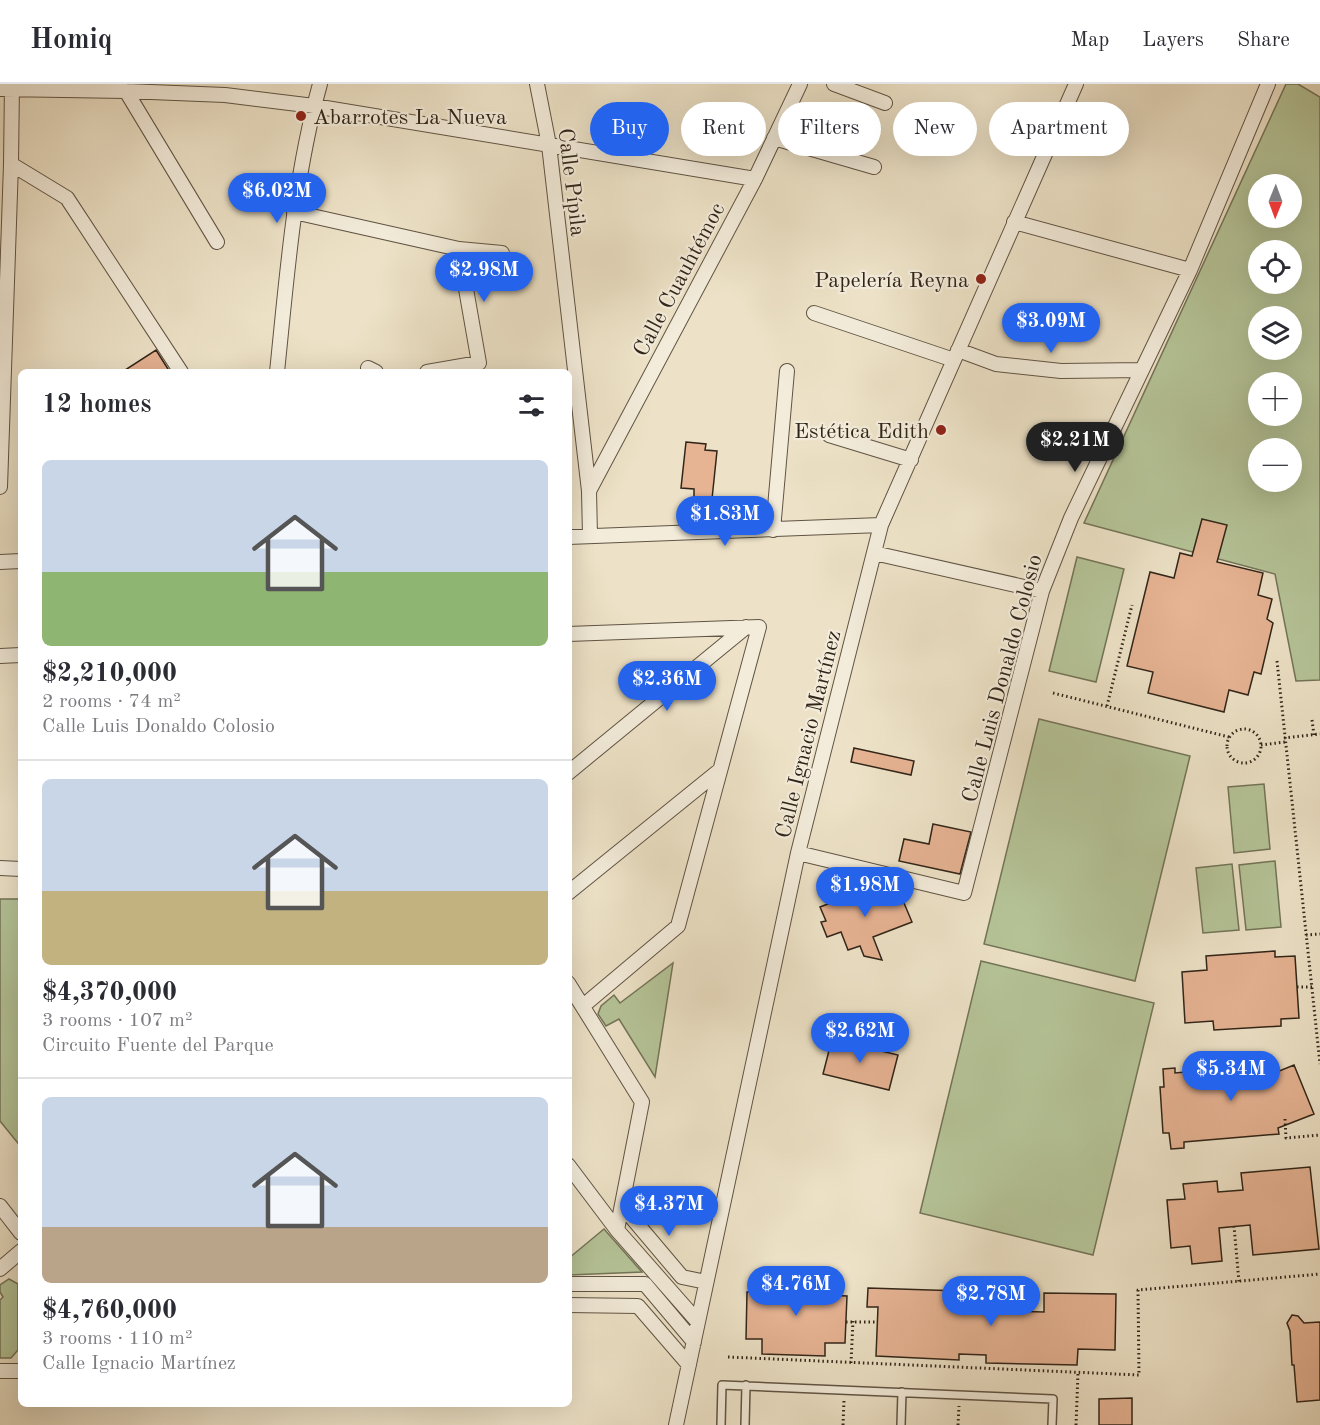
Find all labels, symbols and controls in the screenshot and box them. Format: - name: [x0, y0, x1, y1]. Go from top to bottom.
- text: Homiq: [30, 27, 113, 55]
- text: Map: [1070, 30, 1109, 51]
- text: Layers: [1142, 30, 1204, 51]
- text: Share: [1237, 30, 1290, 51]
- chip: Buy: [590, 102, 669, 156]
- chip: Rent: [681, 102, 766, 156]
- chip: Filters: [778, 102, 881, 156]
- chip: New: [893, 102, 977, 156]
- chip: Apartment: [989, 102, 1129, 156]
- place label: Abarrotes La Nueva: [313, 107, 507, 129]
- marker: Abarrotes La Nueva: [294, 109, 308, 123]
- street label: Calle Pípila: [553, 127, 589, 238]
- pin: $6.02M: [228, 173, 326, 224]
- north arrow: [1248, 174, 1302, 228]
- map controls: [1248, 174, 1302, 492]
- text: $6.02M: [242, 182, 312, 202]
- street label: Calle Cuauhtémoc: [630, 199, 730, 360]
- button: locate: [1248, 240, 1302, 294]
- pin: $2.98M: [435, 252, 533, 303]
- text: $2.98M: [449, 261, 519, 281]
- place label: Papelería Reyna: [814, 270, 969, 292]
- marker: Papelería Reyna: [974, 272, 988, 286]
- pin: $3.09M: [1002, 303, 1100, 354]
- button: layers: [1248, 306, 1302, 360]
- text: $3.09M: [1016, 312, 1086, 332]
- button: +: [1248, 372, 1302, 426]
- icon: filters: [515, 389, 548, 422]
- text: 12 homes: [42, 392, 151, 418]
- place label: Estética Edith: [794, 421, 929, 443]
- pin: $2.21M: [1026, 422, 1124, 473]
- marker: Estética Edith: [934, 423, 948, 437]
- text: $2.21M: [1040, 431, 1110, 451]
- button: −: [1248, 438, 1302, 492]
- pin: $1.83M: [676, 496, 774, 547]
- icon: home: [241, 499, 349, 607]
- text: $1.83M: [690, 505, 760, 525]
- street label: Calle Luis Donaldo Colosio: [959, 552, 1047, 805]
- street label: Calle Ignacio Martínez: [772, 628, 845, 841]
- text: $2,210,000: [42, 661, 177, 687]
- pin: $2.36M: [618, 661, 716, 712]
- text: $2.36M: [632, 670, 702, 690]
- text: 2 rooms · 74 m²: [42, 692, 181, 712]
- text: Calle Luis Donaldo Colosio: [42, 717, 275, 737]
- icon: home: [241, 818, 349, 926]
- pin: $1.98M: [816, 867, 914, 918]
- text: $1.98M: [830, 876, 900, 896]
- text: $4,370,000: [42, 980, 177, 1006]
- text: 3 rooms · 107 m²: [42, 1011, 192, 1031]
- pin: $2.62M: [811, 1013, 909, 1064]
- text: $2.62M: [825, 1022, 895, 1042]
- text: Circuito Fuente del Parque: [42, 1036, 274, 1056]
- pin: $5.34M: [1182, 1051, 1280, 1102]
- text: $5.34M: [1196, 1060, 1266, 1080]
- icon: home: [241, 1136, 349, 1244]
- pin: $4.37M: [620, 1186, 718, 1237]
- text: $4.37M: [634, 1195, 704, 1215]
- pin: $4.76M: [747, 1266, 845, 1317]
- text: $4.76M: [761, 1275, 831, 1295]
- pin: $2.78M: [942, 1276, 1040, 1327]
- text: $2.78M: [956, 1285, 1026, 1305]
- text: $4,760,000: [42, 1298, 177, 1324]
- text: 3 rooms · 110 m²: [42, 1329, 192, 1349]
- text: Calle Ignacio Martínez: [42, 1354, 236, 1374]

